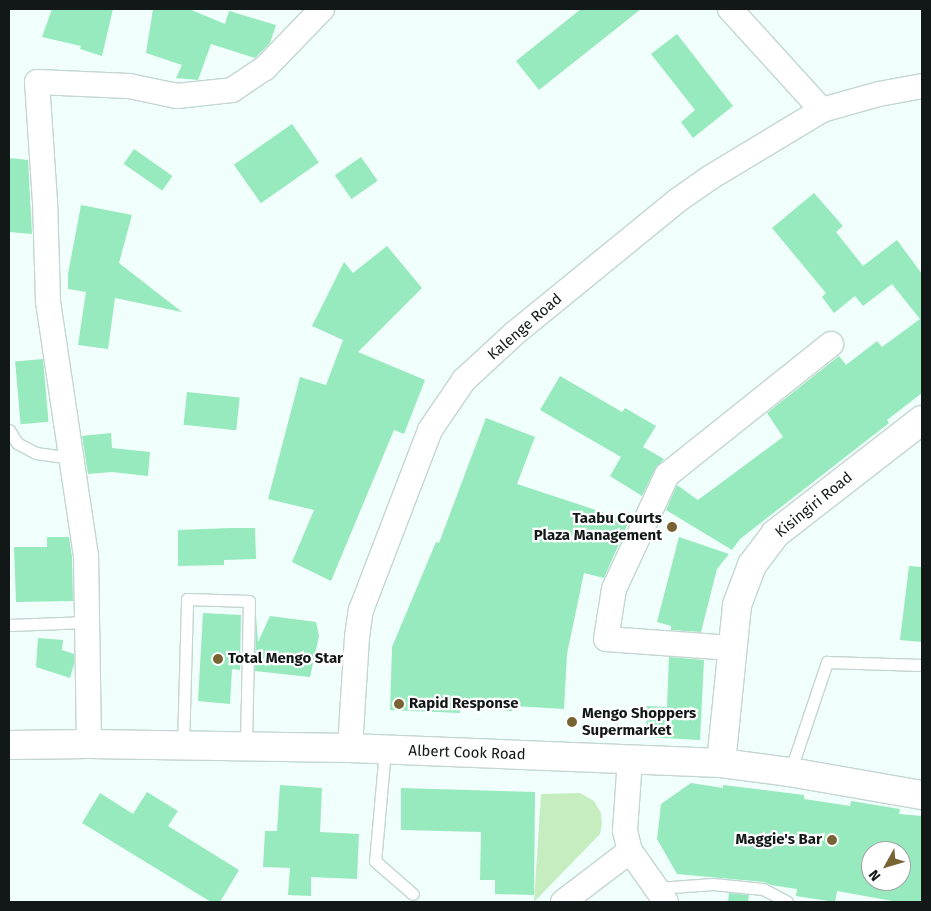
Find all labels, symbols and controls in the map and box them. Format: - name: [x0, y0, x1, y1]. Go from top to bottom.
- street label: Kalenge Road: [484, 290, 566, 364]
- street label: Kisingiri Road: [772, 469, 856, 541]
- place label: Taabu Courts Plaza Management: [534, 509, 662, 544]
- marker: Taabu Courts Plaza Management: [666, 521, 678, 533]
- place label: Total Mengo Star: [228, 650, 343, 668]
- marker: Total Mengo Star: [212, 653, 224, 665]
- place label: Rapid Response: [409, 695, 519, 713]
- marker: Rapid Response: [393, 698, 405, 710]
- place label: Mengo Shoppers Supermarket: [582, 704, 696, 739]
- marker: Mengo Shoppers Supermarket: [566, 716, 578, 728]
- street label: Albert Cook Road: [408, 742, 526, 764]
- place label: Maggie's Bar: [736, 831, 822, 849]
- marker: Maggie's Bar: [826, 834, 838, 846]
- north arrow: [861, 841, 911, 891]
- text: N: [865, 866, 884, 884]

